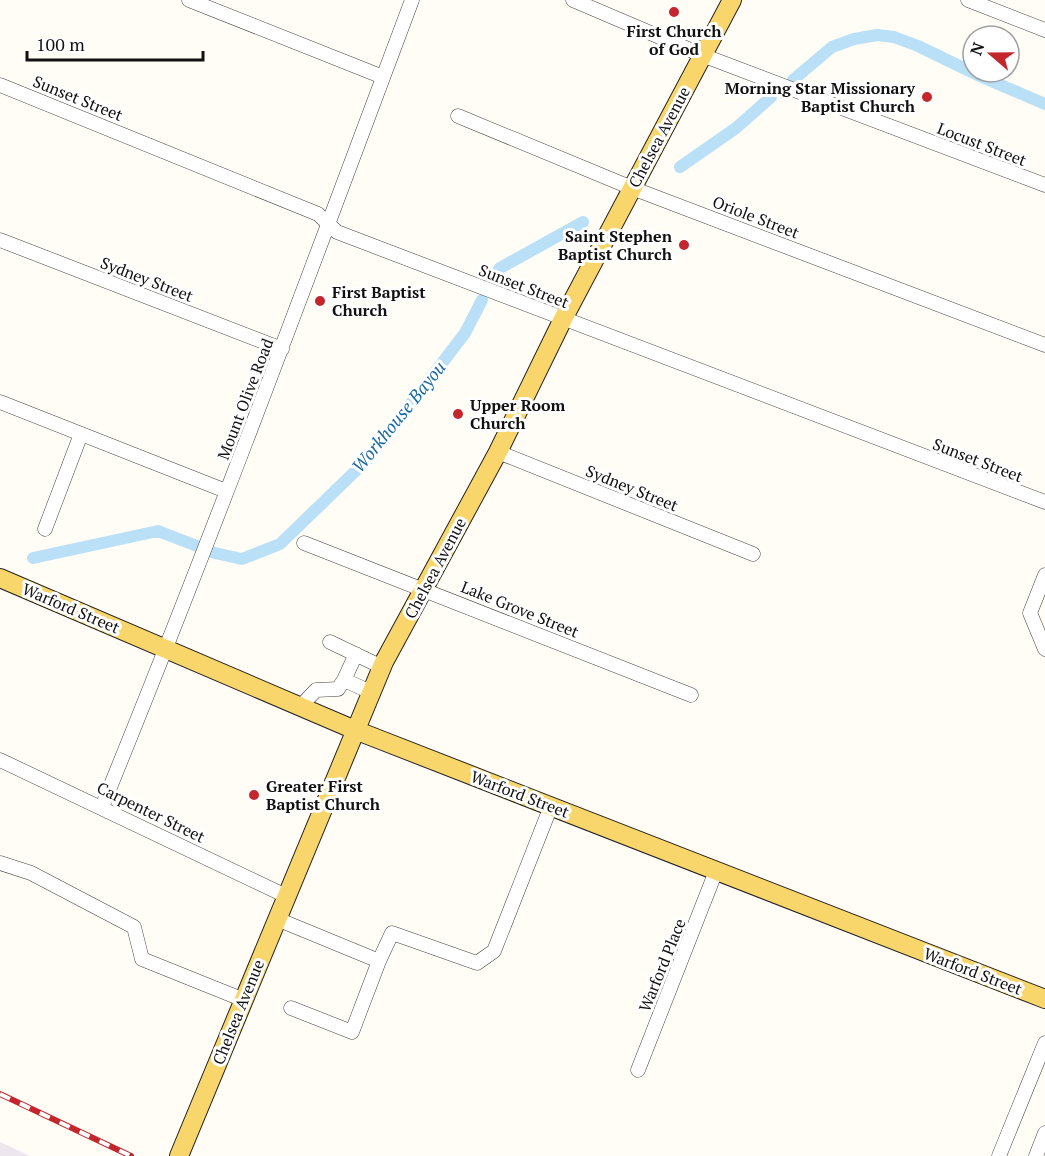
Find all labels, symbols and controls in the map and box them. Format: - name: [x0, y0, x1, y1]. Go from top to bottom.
- marker: First Church of God: [667, 5, 681, 19]
- place label: First Church of God: [627, 20, 722, 60]
- scale bar: [27, 24, 202, 62]
- north arrow: [961, 24, 1021, 84]
- text: 100 m: [36, 32, 85, 56]
- text: N: [964, 39, 989, 58]
- street label: Sunset Street: [30, 70, 126, 126]
- place label: Morning Star Missionary Baptist Church: [725, 77, 916, 117]
- street label: Chelsea Avenue: [623, 83, 695, 191]
- marker: Morning Star Missionary Baptist Church: [920, 90, 934, 104]
- street label: Locust Street: [934, 117, 1030, 171]
- street label: Oriole Street: [710, 190, 803, 244]
- place label: Saint Stephen Baptist Church: [558, 225, 673, 265]
- marker: Saint Stephen Baptist Church: [677, 238, 691, 252]
- street label: Sydney Street: [98, 251, 196, 307]
- street label: Sunset Street: [476, 259, 572, 313]
- place label: First Baptist Church: [332, 281, 426, 321]
- marker: First Baptist Church: [313, 294, 327, 308]
- street label: Mount Olive Road: [212, 335, 278, 463]
- water label: Workhouse Bayou: [346, 356, 451, 477]
- place label: Upper Room Church: [470, 394, 566, 434]
- marker: Upper Room Church: [451, 407, 465, 421]
- street label: Sunset Street: [930, 433, 1026, 487]
- street label: Sydney Street: [583, 460, 681, 516]
- street label: Chelsea Avenue: [399, 514, 471, 622]
- street label: Lake Grove Street: [458, 575, 582, 643]
- street label: Warford Street: [19, 578, 123, 638]
- street label: Warford Street: [468, 765, 572, 823]
- place label: Greater First Baptist Church: [266, 775, 381, 815]
- street label: Carpenter Street: [93, 776, 209, 848]
- marker: Greater First Baptist Church: [247, 788, 261, 802]
- street label: Warford Place: [633, 915, 691, 1015]
- street label: Warford Street: [921, 942, 1025, 1000]
- street label: Chelsea Avenue: [207, 956, 269, 1068]

